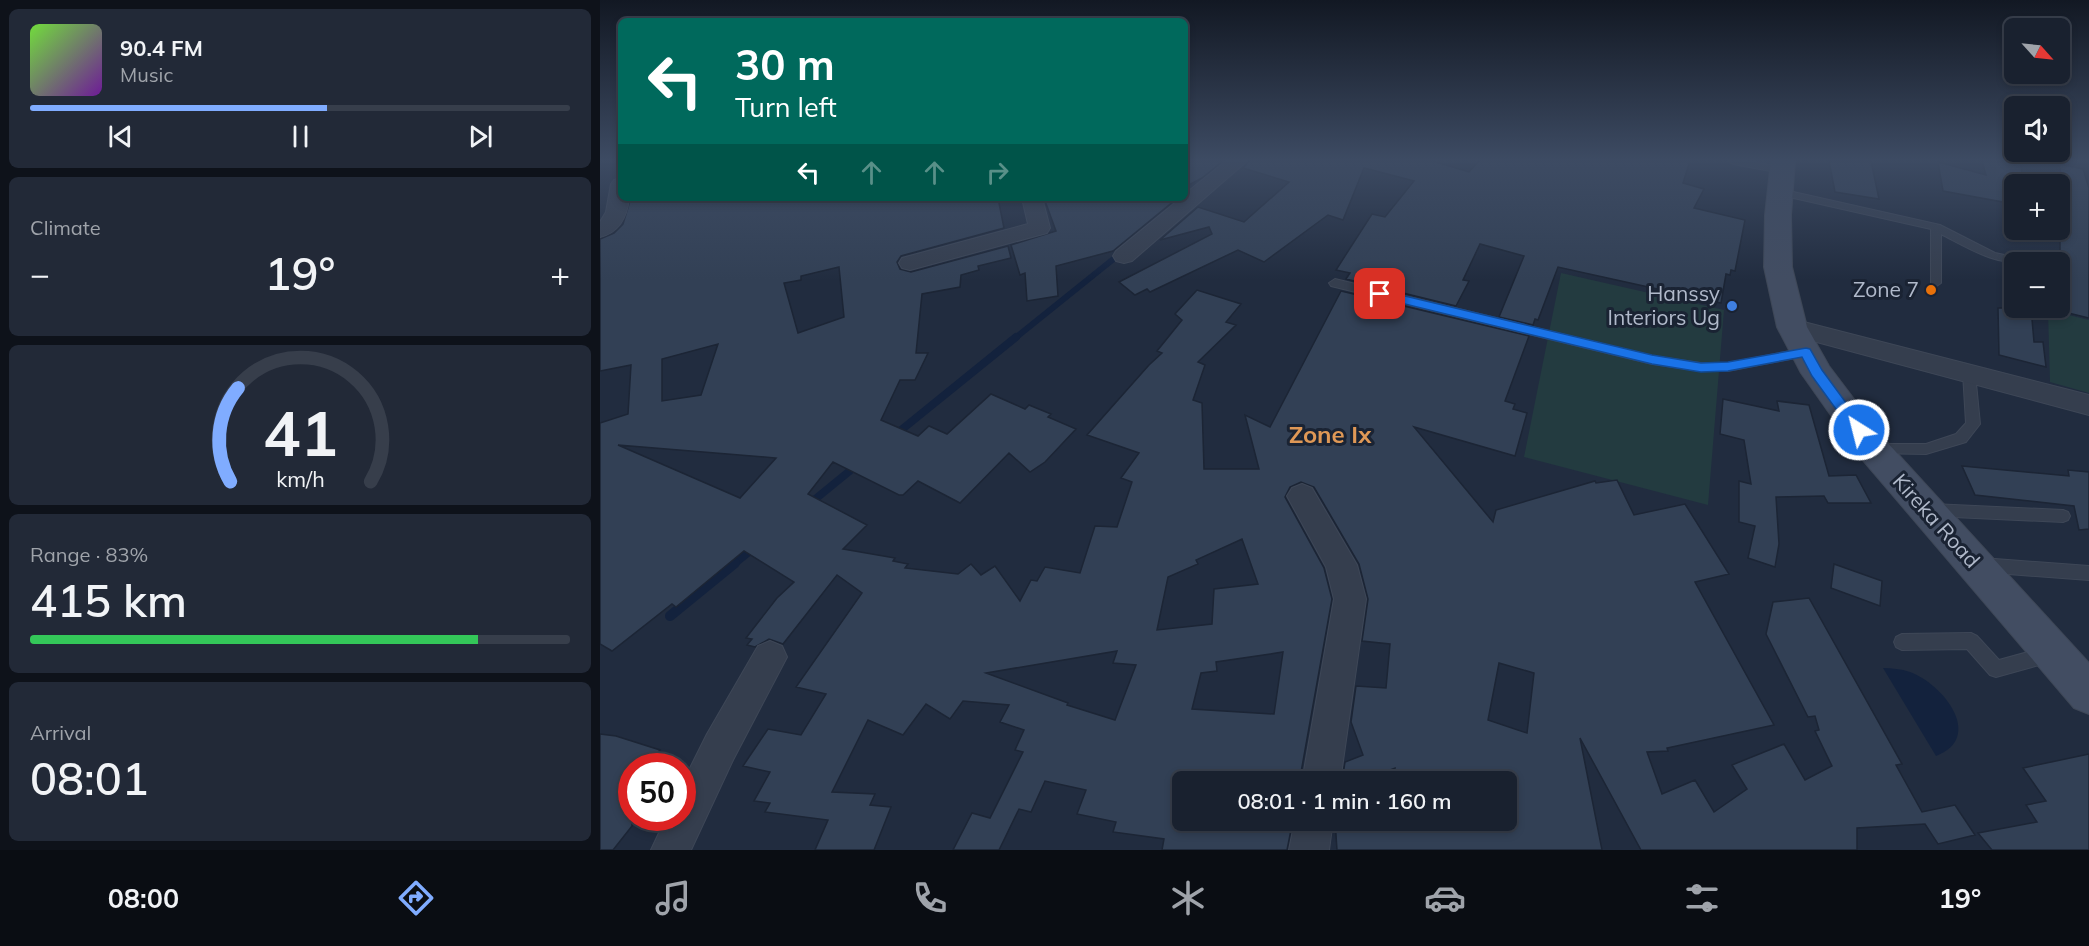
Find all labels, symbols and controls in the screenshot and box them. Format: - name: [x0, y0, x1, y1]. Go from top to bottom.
- north arrow: [2004, 18, 2070, 84]
- map controls: [2004, 18, 2070, 318]
- text: 90.4 FM: [120, 34, 203, 62]
- text: 30 m: [735, 38, 835, 91]
- icon: left: [636, 42, 714, 120]
- text: Music: [120, 62, 173, 87]
- text: Turn left: [735, 90, 837, 124]
- button: sound: [2004, 96, 2070, 162]
- icon: previous: [104, 120, 137, 153]
- icon: pause: [284, 120, 317, 153]
- icon: next: [464, 120, 497, 153]
- icon: left: [792, 156, 825, 189]
- icon: ahead: [855, 156, 888, 189]
- icon: ahead: [918, 156, 951, 189]
- icon: right: [981, 156, 1014, 189]
- button: +: [2004, 174, 2070, 240]
- text: Climate: [30, 215, 101, 240]
- text: 19°: [265, 245, 335, 301]
- button: −: [2004, 252, 2070, 318]
- text: −: [30, 253, 50, 294]
- text: +: [550, 253, 570, 294]
- pin: [1354, 268, 1405, 319]
- place label: Zone 7: [1853, 276, 1919, 302]
- icon: arrive: [1363, 277, 1396, 310]
- place label: Hanssy Interiors Ug: [1608, 280, 1720, 330]
- marker: Zone 7: [1924, 283, 1938, 297]
- marker: Hanssy Interiors Ug: [1725, 299, 1739, 313]
- text: 41: [263, 393, 337, 472]
- position arrow: [1827, 398, 1891, 462]
- district label: Zone Ix: [1289, 419, 1372, 449]
- text: km/h: [276, 465, 324, 492]
- street label: Kireka Road: [1888, 468, 1986, 573]
- text: Range · 83%: [30, 542, 148, 567]
- text: 415 km: [30, 572, 187, 628]
- text: Arrival: [30, 720, 91, 745]
- text: 08:01: [30, 750, 149, 806]
- speed limit sign: 50: [618, 753, 696, 831]
- text: 08:01 · 1 min · 160 m: [1237, 787, 1452, 815]
- icon: directions: [395, 877, 437, 919]
- icon: music: [652, 877, 694, 919]
- icon: phone: [909, 877, 951, 919]
- icon: climate: [1167, 877, 1209, 919]
- icon: car: [1424, 877, 1466, 919]
- icon: filters: [1681, 877, 1723, 919]
- text: 08:00: [108, 881, 179, 915]
- text: 19°: [1939, 881, 1981, 915]

